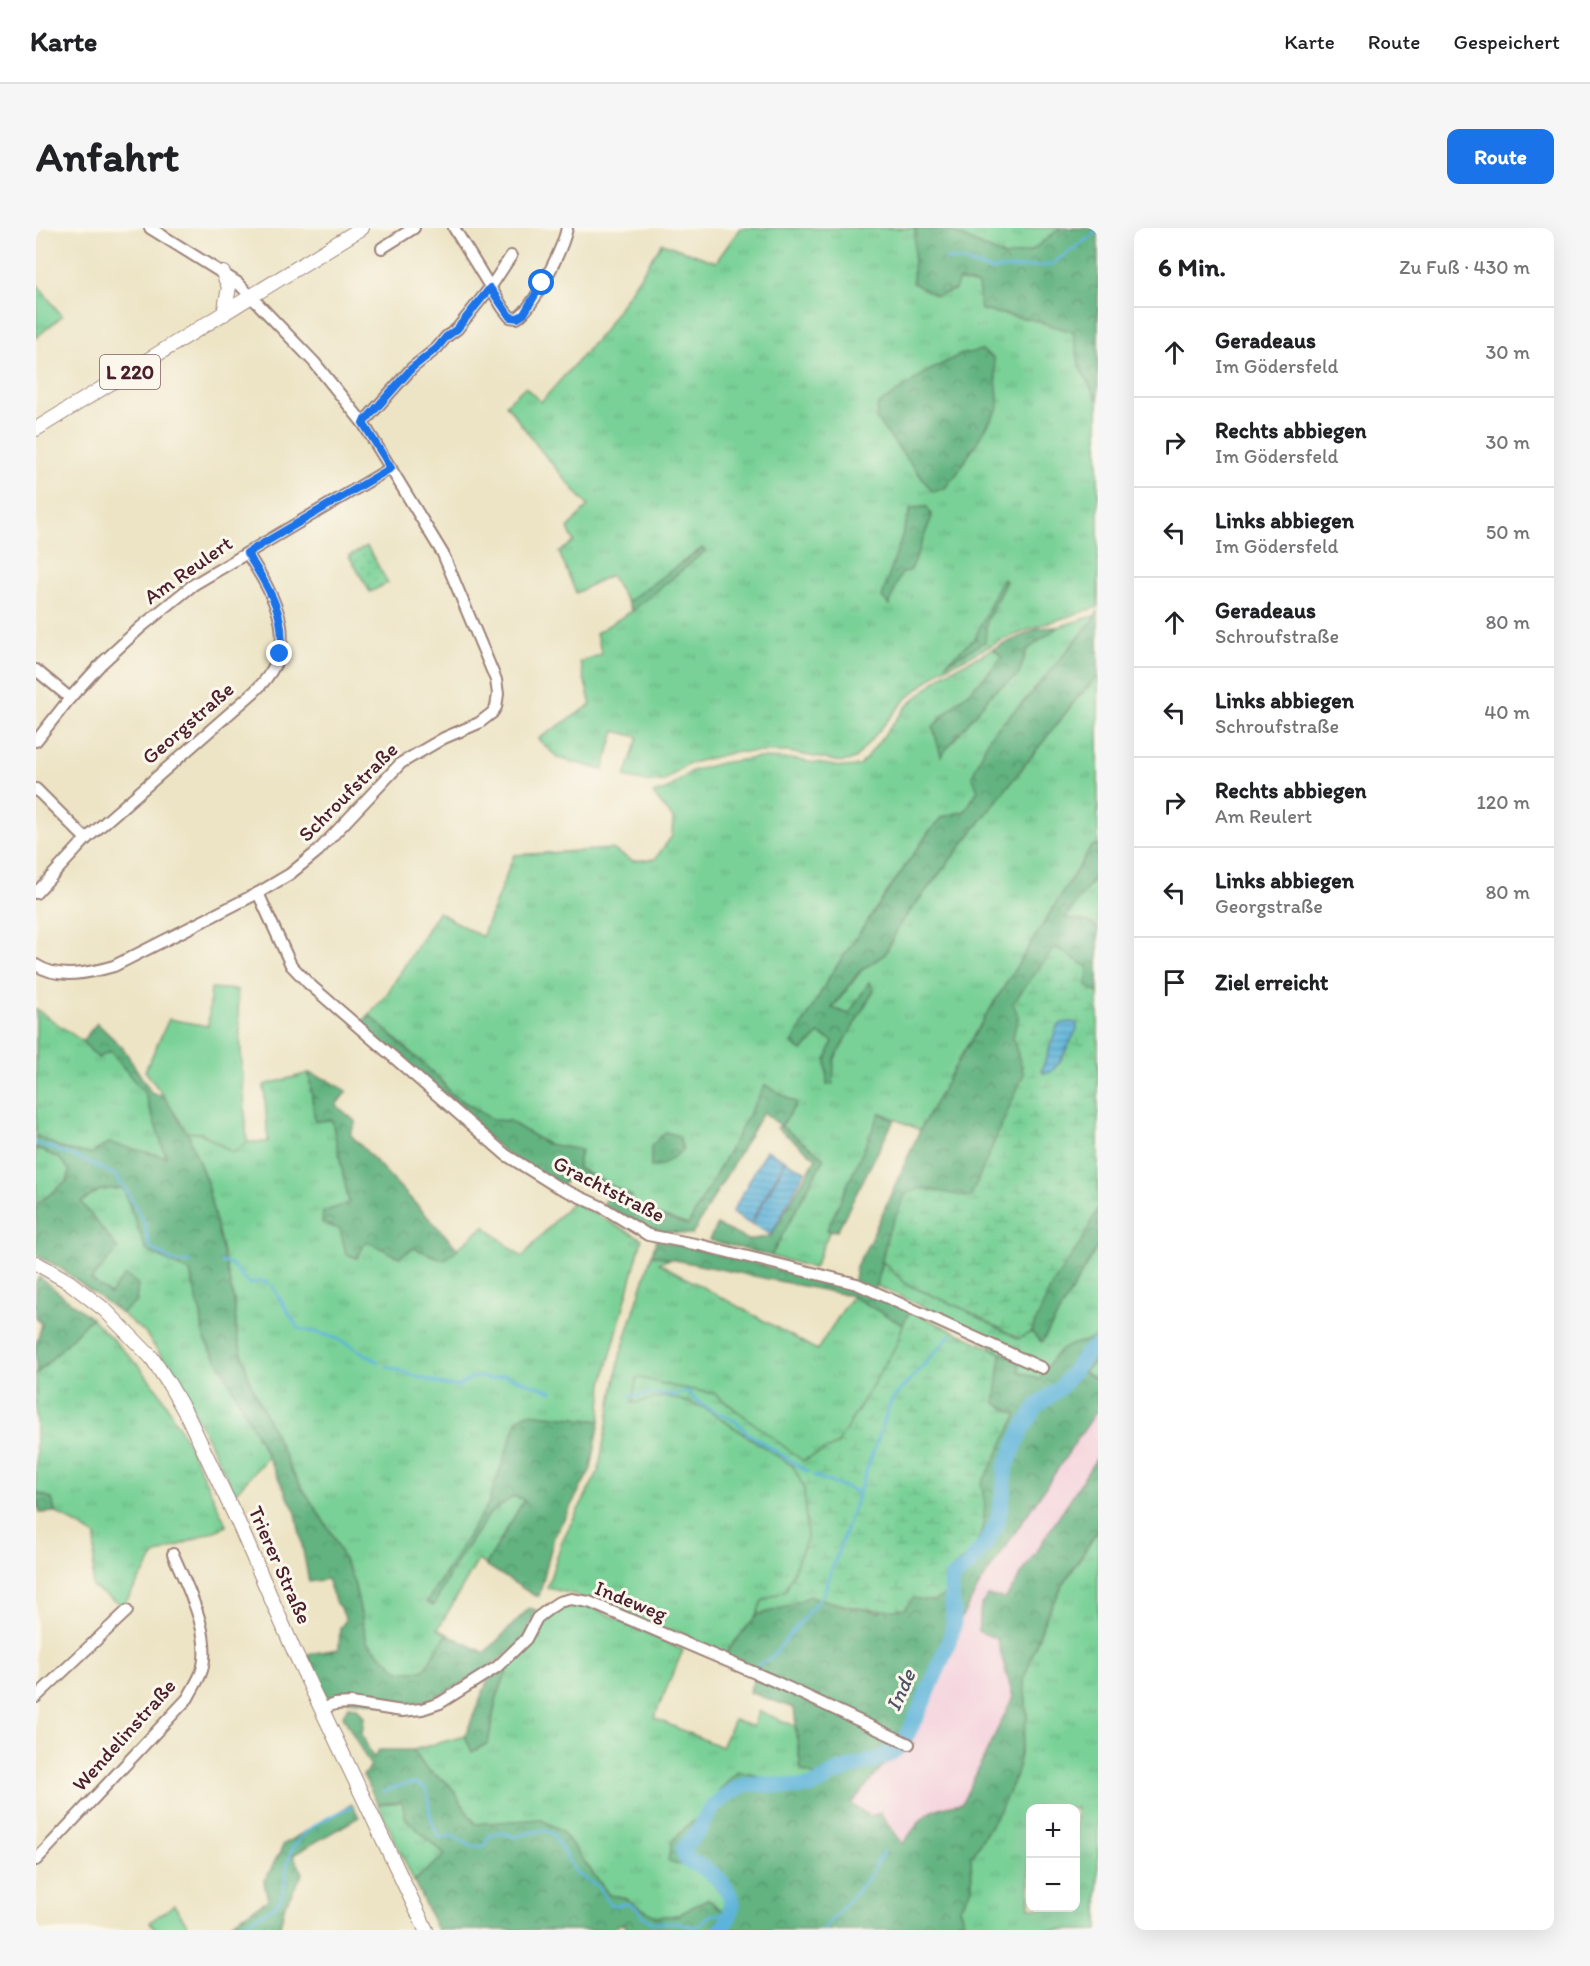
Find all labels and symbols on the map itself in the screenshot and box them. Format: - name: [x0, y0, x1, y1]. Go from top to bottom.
- route start: [528, 269, 554, 295]
- road number: L 220: [100, 355, 160, 389]
- street label: Am Reulert: [139, 530, 237, 609]
- route end: [266, 640, 292, 666]
- street label: Georgstraße: [137, 676, 239, 769]
- street label: Schroufstraße: [293, 737, 403, 847]
- street label: Grachtstraße: [549, 1150, 669, 1227]
- street label: Trierer Straße: [243, 1502, 318, 1628]
- street label: Indeweg: [591, 1575, 671, 1626]
- water label: Inde: [879, 1664, 922, 1715]
- street label: Wendelinstraße: [67, 1673, 181, 1796]

